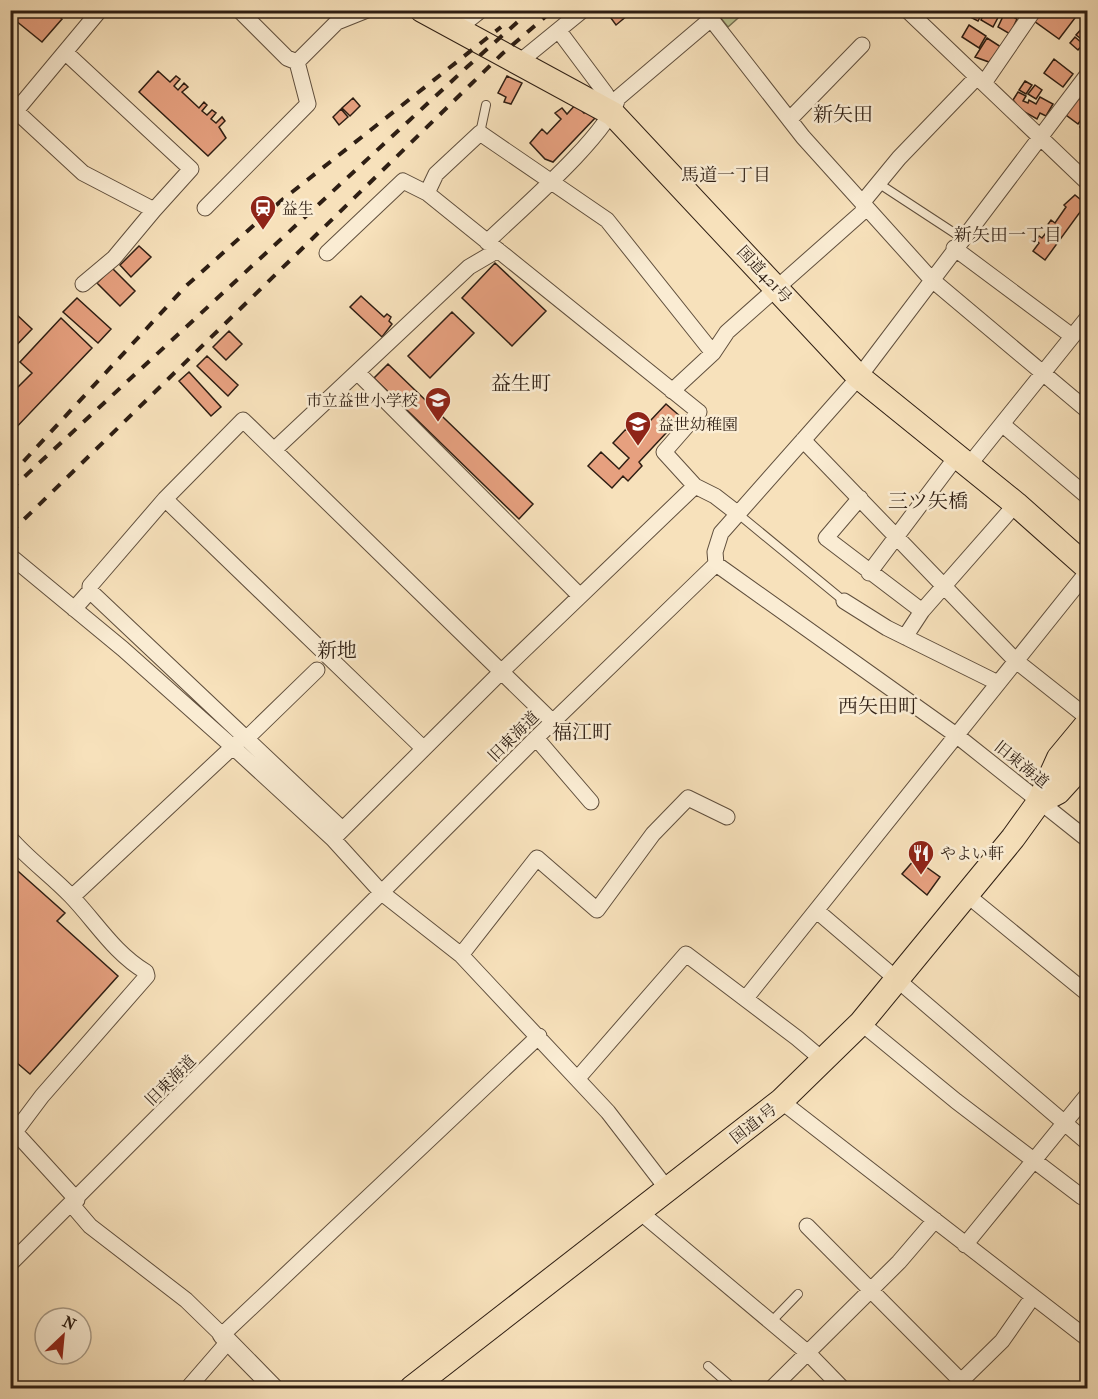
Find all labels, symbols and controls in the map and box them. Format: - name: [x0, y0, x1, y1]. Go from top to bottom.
- district label: 新矢田: [813, 103, 873, 126]
- district label: 馬道一丁目: [681, 165, 771, 186]
- station icon: 益生: [248, 193, 278, 231]
- place label: 益生: [282, 199, 314, 218]
- district label: 新矢田一丁目: [954, 225, 1062, 246]
- street label: 国道421号: [733, 242, 796, 307]
- district label: 益生町: [491, 372, 551, 395]
- school or university icon: 市立益世小学校: [423, 385, 453, 423]
- place label: 市立益世小学校: [306, 391, 418, 410]
- school or university icon: 益世幼稚園: [623, 409, 653, 447]
- place label: 益世幼稚園: [658, 415, 738, 434]
- district label: 三ツ矢橋: [888, 490, 968, 513]
- district label: 新地: [317, 639, 357, 662]
- district label: 西矢田町: [838, 695, 918, 718]
- street label: 旧東海道: [484, 707, 543, 766]
- district label: 福江町: [552, 721, 612, 744]
- street label: 旧東海道: [991, 737, 1053, 792]
- restaurant icon: やよい軒: [906, 838, 936, 876]
- place label: やよい軒: [940, 844, 1004, 863]
- street label: 旧東海道: [141, 1051, 200, 1110]
- street label: 国道1号: [726, 1099, 780, 1147]
- north arrow: [33, 1306, 93, 1366]
- text: N: [60, 1312, 80, 1335]

